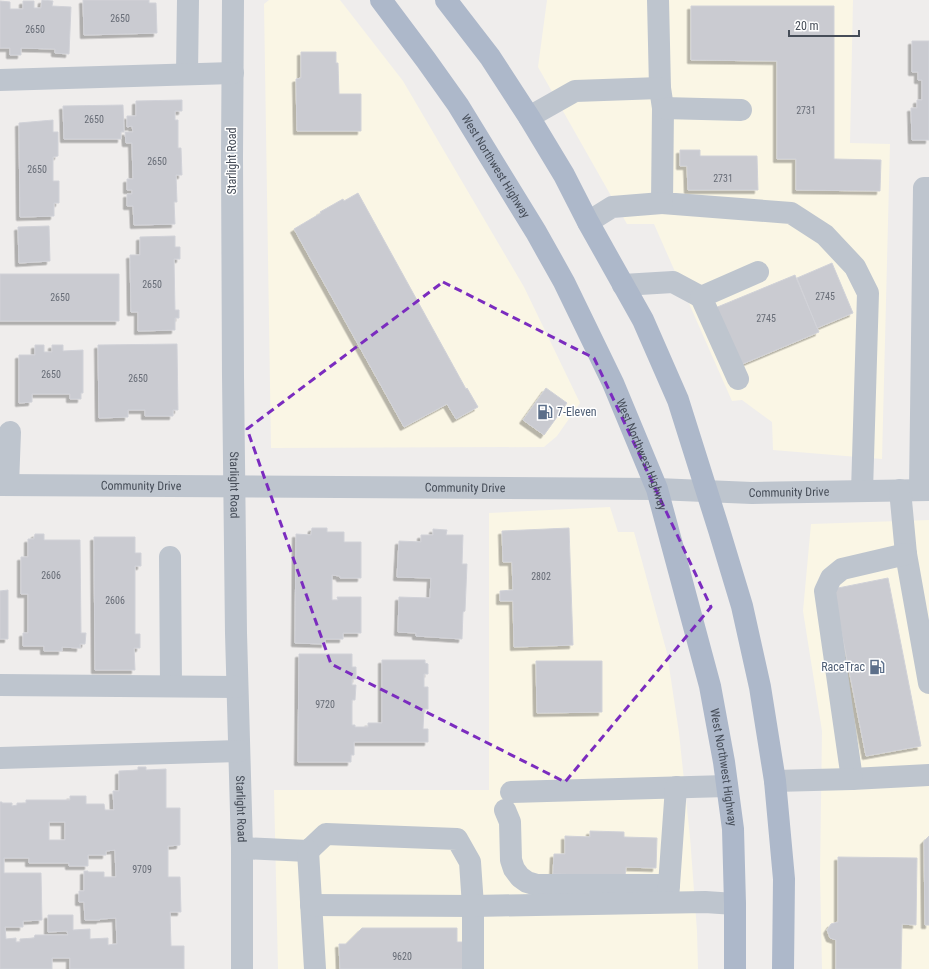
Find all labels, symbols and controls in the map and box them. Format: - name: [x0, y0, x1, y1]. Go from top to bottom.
- scale bar: [789, 12, 859, 38]
- house number: 2650: [110, 13, 130, 24]
- text: 20 m: [795, 19, 819, 33]
- house number: 2650: [25, 24, 45, 35]
- house number: 2731: [796, 105, 816, 116]
- street label: West Northwest Highway: [458, 112, 533, 220]
- house number: 2650: [84, 114, 104, 125]
- street label: Starlight Road: [225, 128, 239, 194]
- house number: 2650: [147, 156, 167, 167]
- house number: 2650: [27, 164, 47, 175]
- house number: 2731: [713, 173, 733, 184]
- house number: 2650: [142, 279, 162, 290]
- house number: 2745: [815, 291, 835, 302]
- house number: 2650: [50, 292, 70, 303]
- house number: 2745: [756, 313, 776, 324]
- house number: 2650: [41, 369, 61, 380]
- house number: 2650: [128, 373, 148, 384]
- street label: West Northwest Highway: [613, 397, 669, 512]
- fuel station icon: 7-Eleven: [536, 403, 554, 421]
- place label: 7-Eleven: [557, 405, 597, 419]
- street label: Starlight Road: [227, 451, 242, 519]
- street label: Community Drive: [101, 479, 182, 493]
- street label: Community Drive: [425, 481, 506, 495]
- street label: Community Drive: [748, 485, 830, 500]
- house number: 2606: [41, 570, 61, 581]
- house number: 2802: [531, 571, 551, 582]
- house number: 2606: [105, 595, 125, 606]
- fuel station icon: RaceTrac: [868, 658, 886, 676]
- place label: RaceTrac: [821, 660, 865, 674]
- house number: 9720: [315, 699, 335, 710]
- street label: West Northwest Highway: [707, 707, 740, 827]
- street label: Starlight Road: [233, 775, 249, 843]
- house number: 9709: [132, 864, 152, 875]
- house number: 9620: [392, 951, 412, 962]

